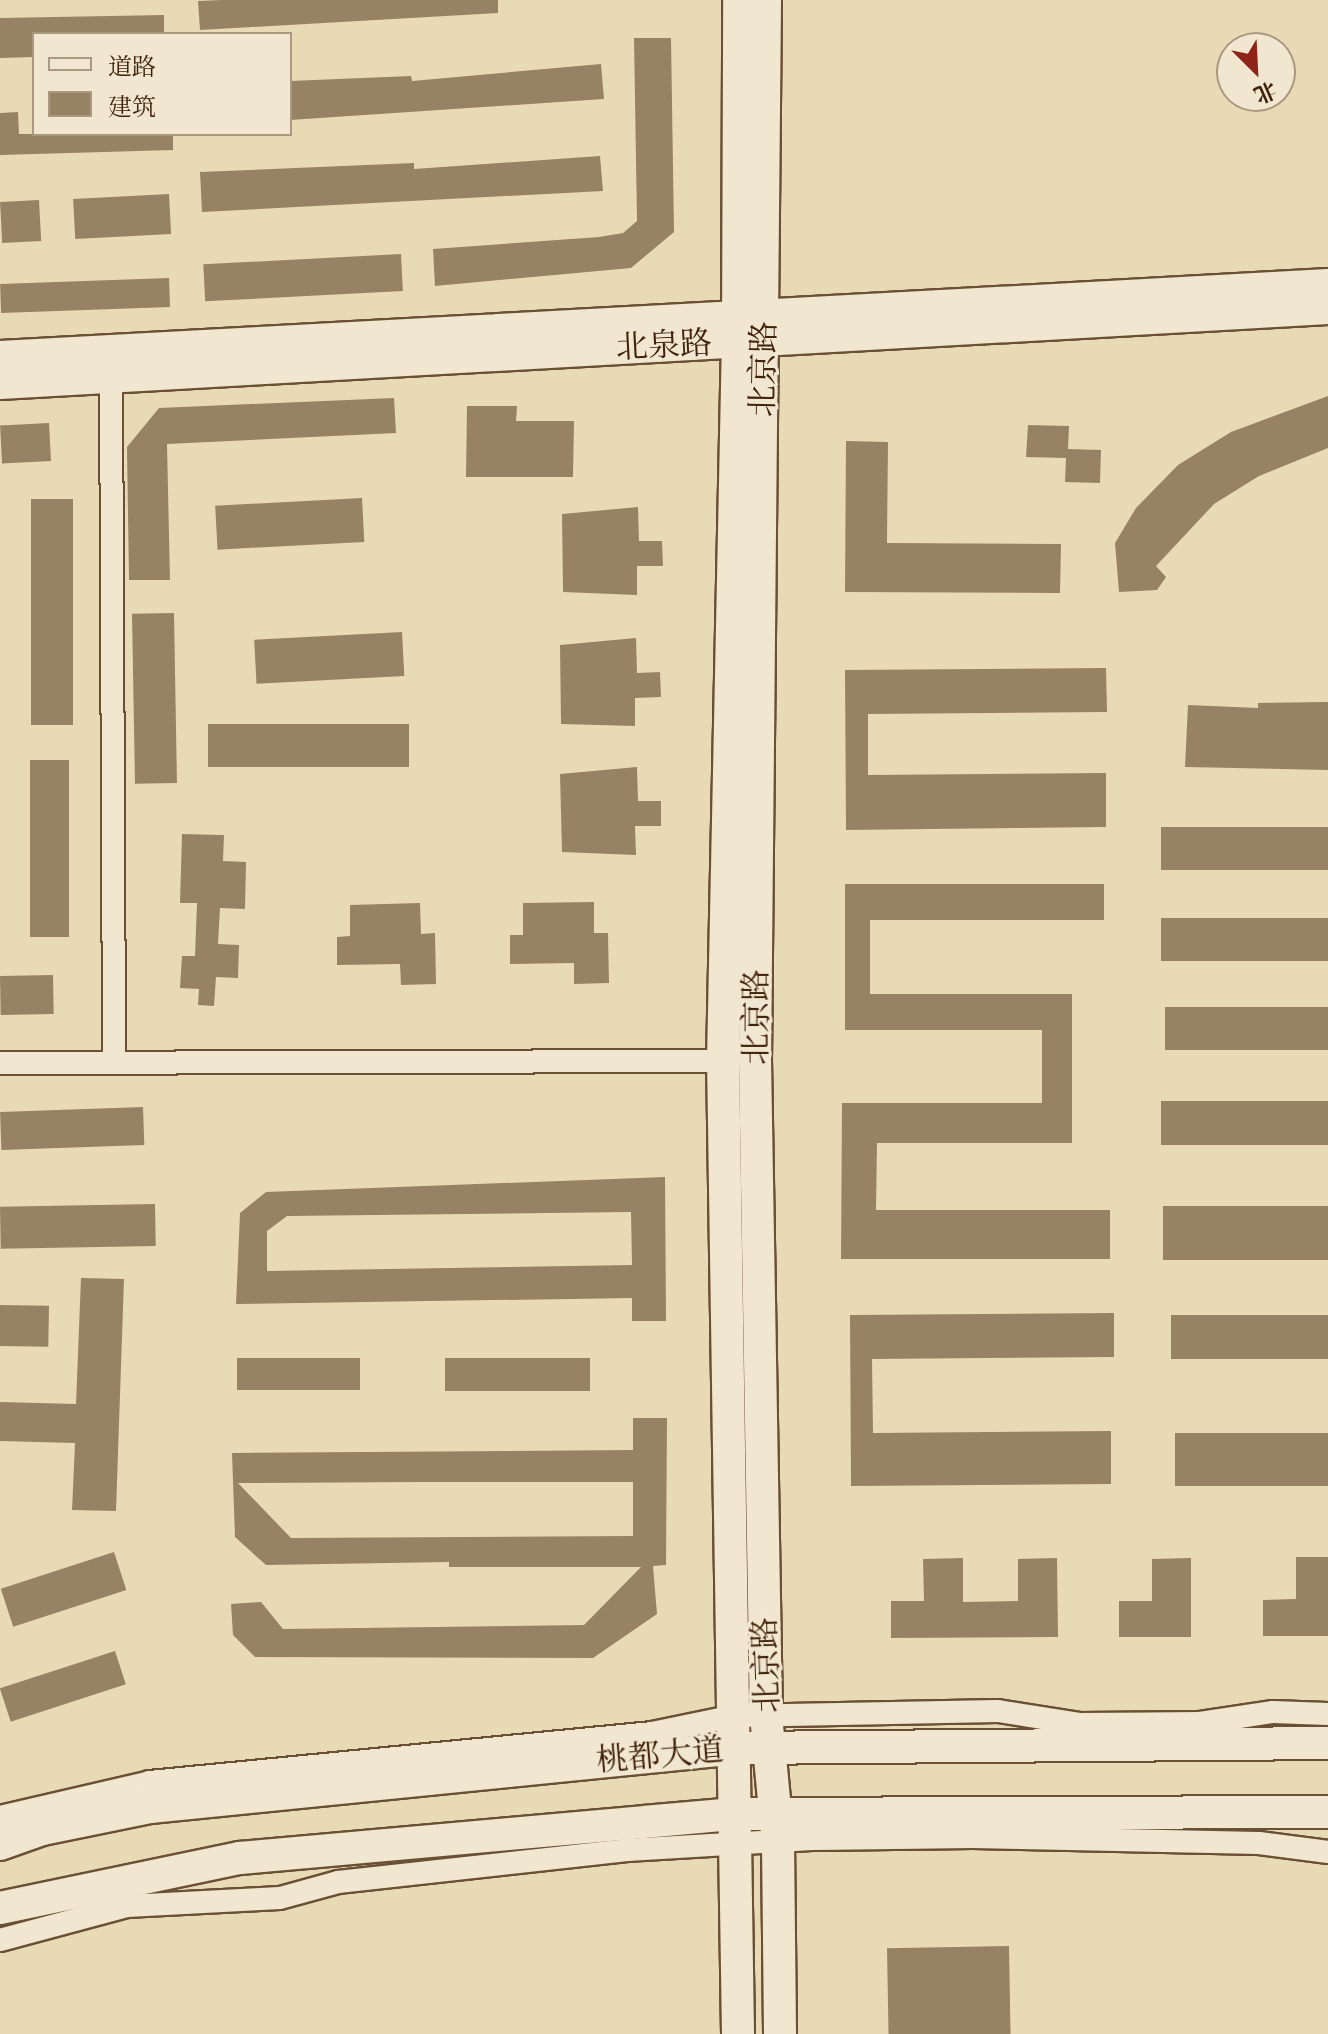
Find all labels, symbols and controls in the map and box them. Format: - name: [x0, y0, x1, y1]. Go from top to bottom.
- legend: [32, 32, 292, 136]
- north arrow: [1216, 32, 1296, 112]
- text: 道路: [108, 51, 156, 82]
- text: 北: [1249, 75, 1281, 110]
- text: 建筑: [108, 91, 156, 122]
- street label: 北京路: [743, 321, 783, 417]
- street label: 北泉路: [615, 323, 713, 367]
- street label: 北京路: [737, 969, 775, 1065]
- street label: 北京路: [745, 1616, 787, 1714]
- street label: 桃都大道: [595, 1730, 725, 1780]

